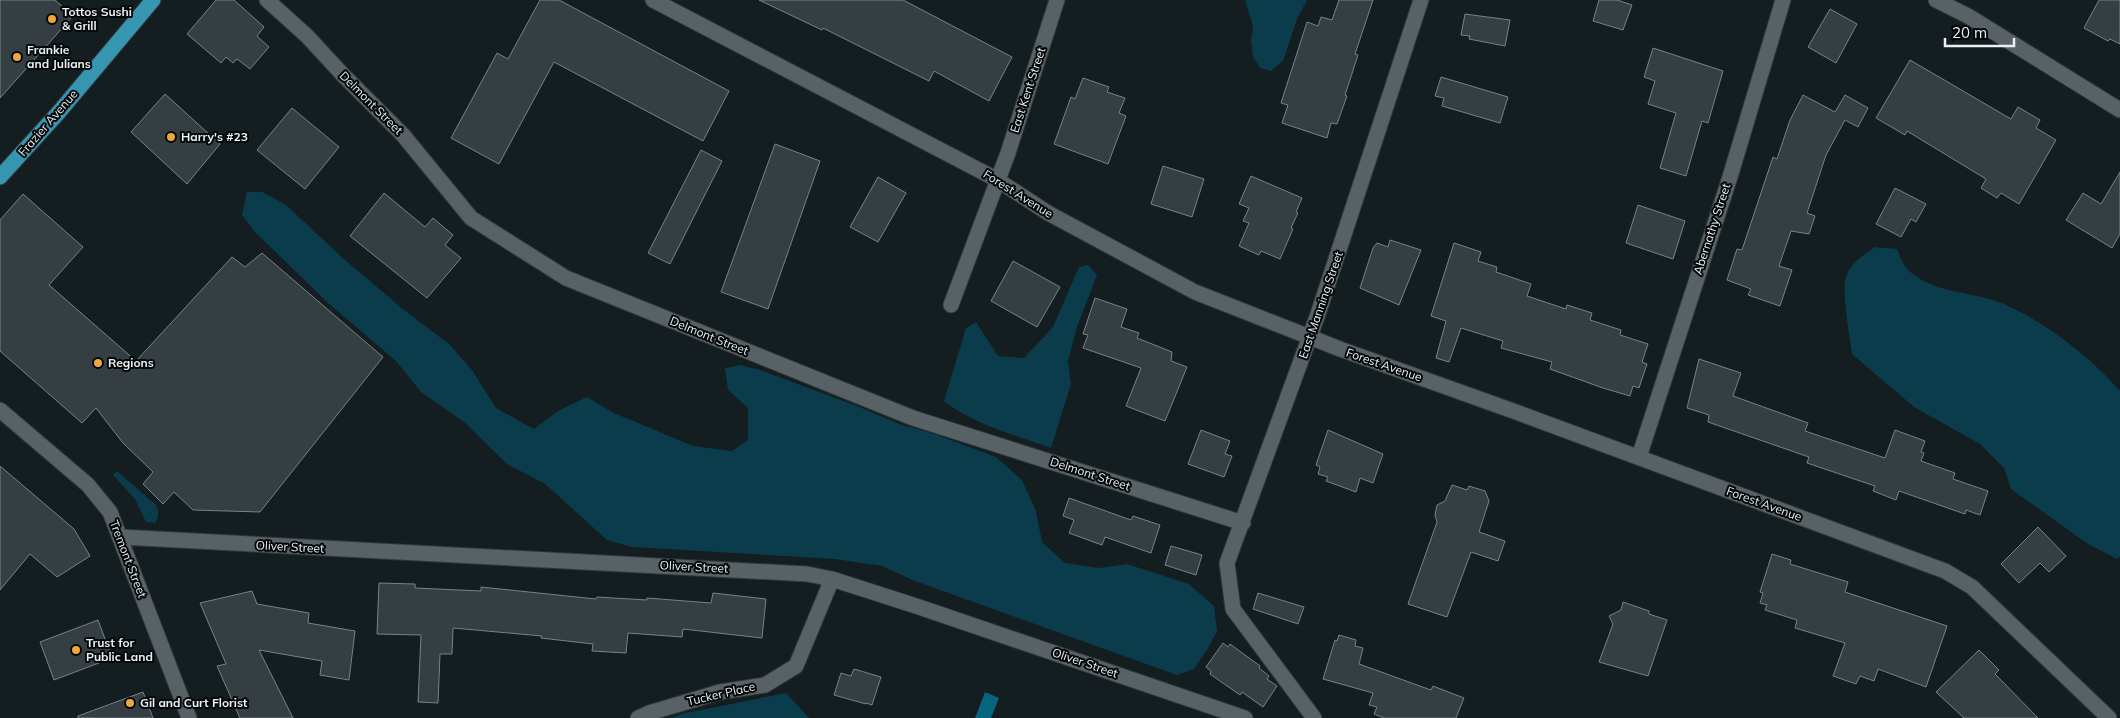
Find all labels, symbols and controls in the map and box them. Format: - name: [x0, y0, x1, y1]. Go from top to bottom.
- place label: Tottos Sushi & Grill: [62, 4, 132, 33]
- marker: Tottos Sushi & Grill: [46, 13, 58, 25]
- scale bar: [1945, 15, 2014, 47]
- text: 20 m: [1952, 23, 1987, 42]
- place label: Frankie and Julians: [27, 42, 91, 71]
- street label: East Kent Street: [1007, 45, 1048, 134]
- marker: Frankie and Julians: [11, 51, 23, 63]
- street label: Delmont Street: [337, 68, 406, 137]
- street label: Frazier Avenue: [15, 86, 81, 159]
- place label: Harry's #23: [181, 129, 248, 144]
- marker: Harry's #23: [165, 131, 177, 143]
- street label: Forest Avenue: [981, 166, 1056, 221]
- street label: Abernathy Street: [1690, 181, 1733, 276]
- street label: East Manning Street: [1295, 249, 1346, 360]
- street label: Delmont Street: [668, 313, 751, 358]
- street label: Forest Avenue: [1344, 345, 1424, 385]
- place label: Regions: [108, 355, 154, 370]
- marker: Regions: [92, 357, 104, 369]
- street label: Delmont Street: [1048, 454, 1132, 494]
- street label: Forest Avenue: [1724, 483, 1804, 524]
- street label: Tremont Street: [107, 518, 150, 600]
- street label: Oliver Street: [255, 537, 325, 556]
- street label: Oliver Street: [659, 557, 729, 576]
- place label: Trust for Public Land: [86, 635, 153, 664]
- marker: Trust for Public Land: [70, 644, 82, 656]
- street label: Oliver Street: [1050, 644, 1120, 681]
- street label: Tucker Place: [685, 678, 756, 709]
- place label: Gil and Curt Florist: [140, 695, 248, 710]
- marker: Gil and Curt Florist: [124, 697, 136, 709]

